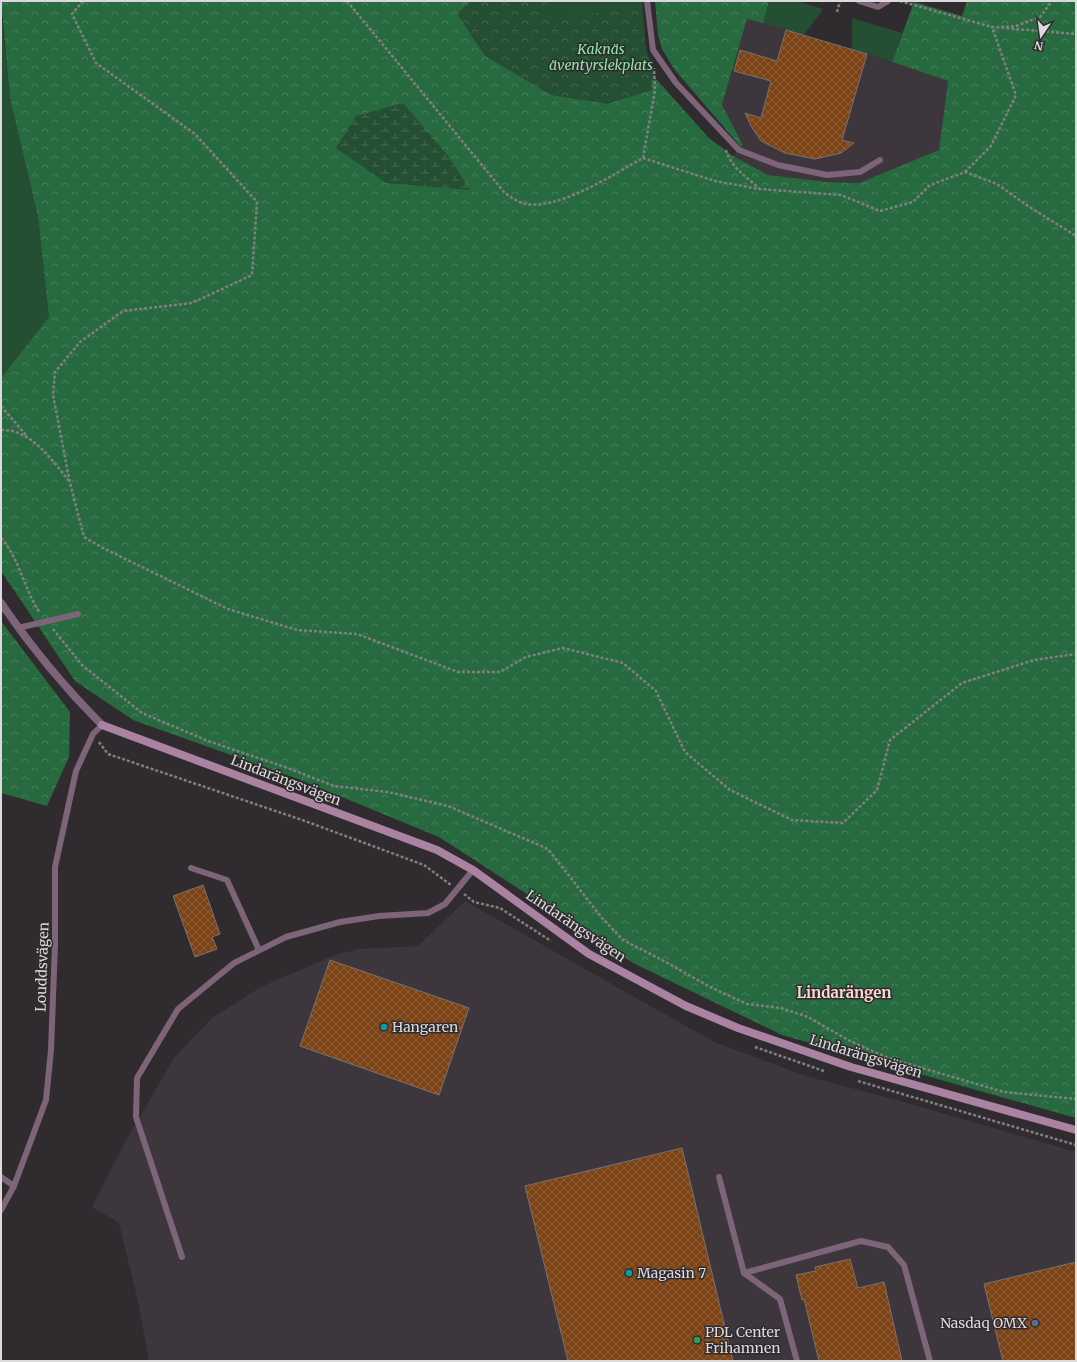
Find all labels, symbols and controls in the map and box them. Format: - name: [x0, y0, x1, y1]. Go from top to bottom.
- north arrow: [1021, 16, 1061, 56]
- text: N: [1033, 38, 1045, 54]
- park label: Kaknäs äventyrslekplats: [549, 40, 653, 74]
- street label: Lindarängsvägen: [228, 751, 344, 809]
- street label: Lindarängsvägen: [523, 886, 629, 966]
- street label: Louddsvägen: [31, 922, 53, 1012]
- district label: Lindarängen: [796, 983, 892, 1002]
- place label: Hangaren: [392, 1018, 458, 1036]
- marker: Hangaren: [379, 1022, 389, 1032]
- street label: Lindarängsvägen: [808, 1030, 924, 1082]
- place label: Magasin 7: [637, 1264, 706, 1282]
- marker: Magasin 7: [624, 1268, 634, 1278]
- place label: Nasdaq OMX: [940, 1314, 1027, 1332]
- marker: Nasdaq OMX: [1030, 1318, 1040, 1328]
- place label: PDL Center Frihamnen: [705, 1323, 780, 1357]
- marker: PDL Center Frihamnen: [692, 1335, 702, 1345]

